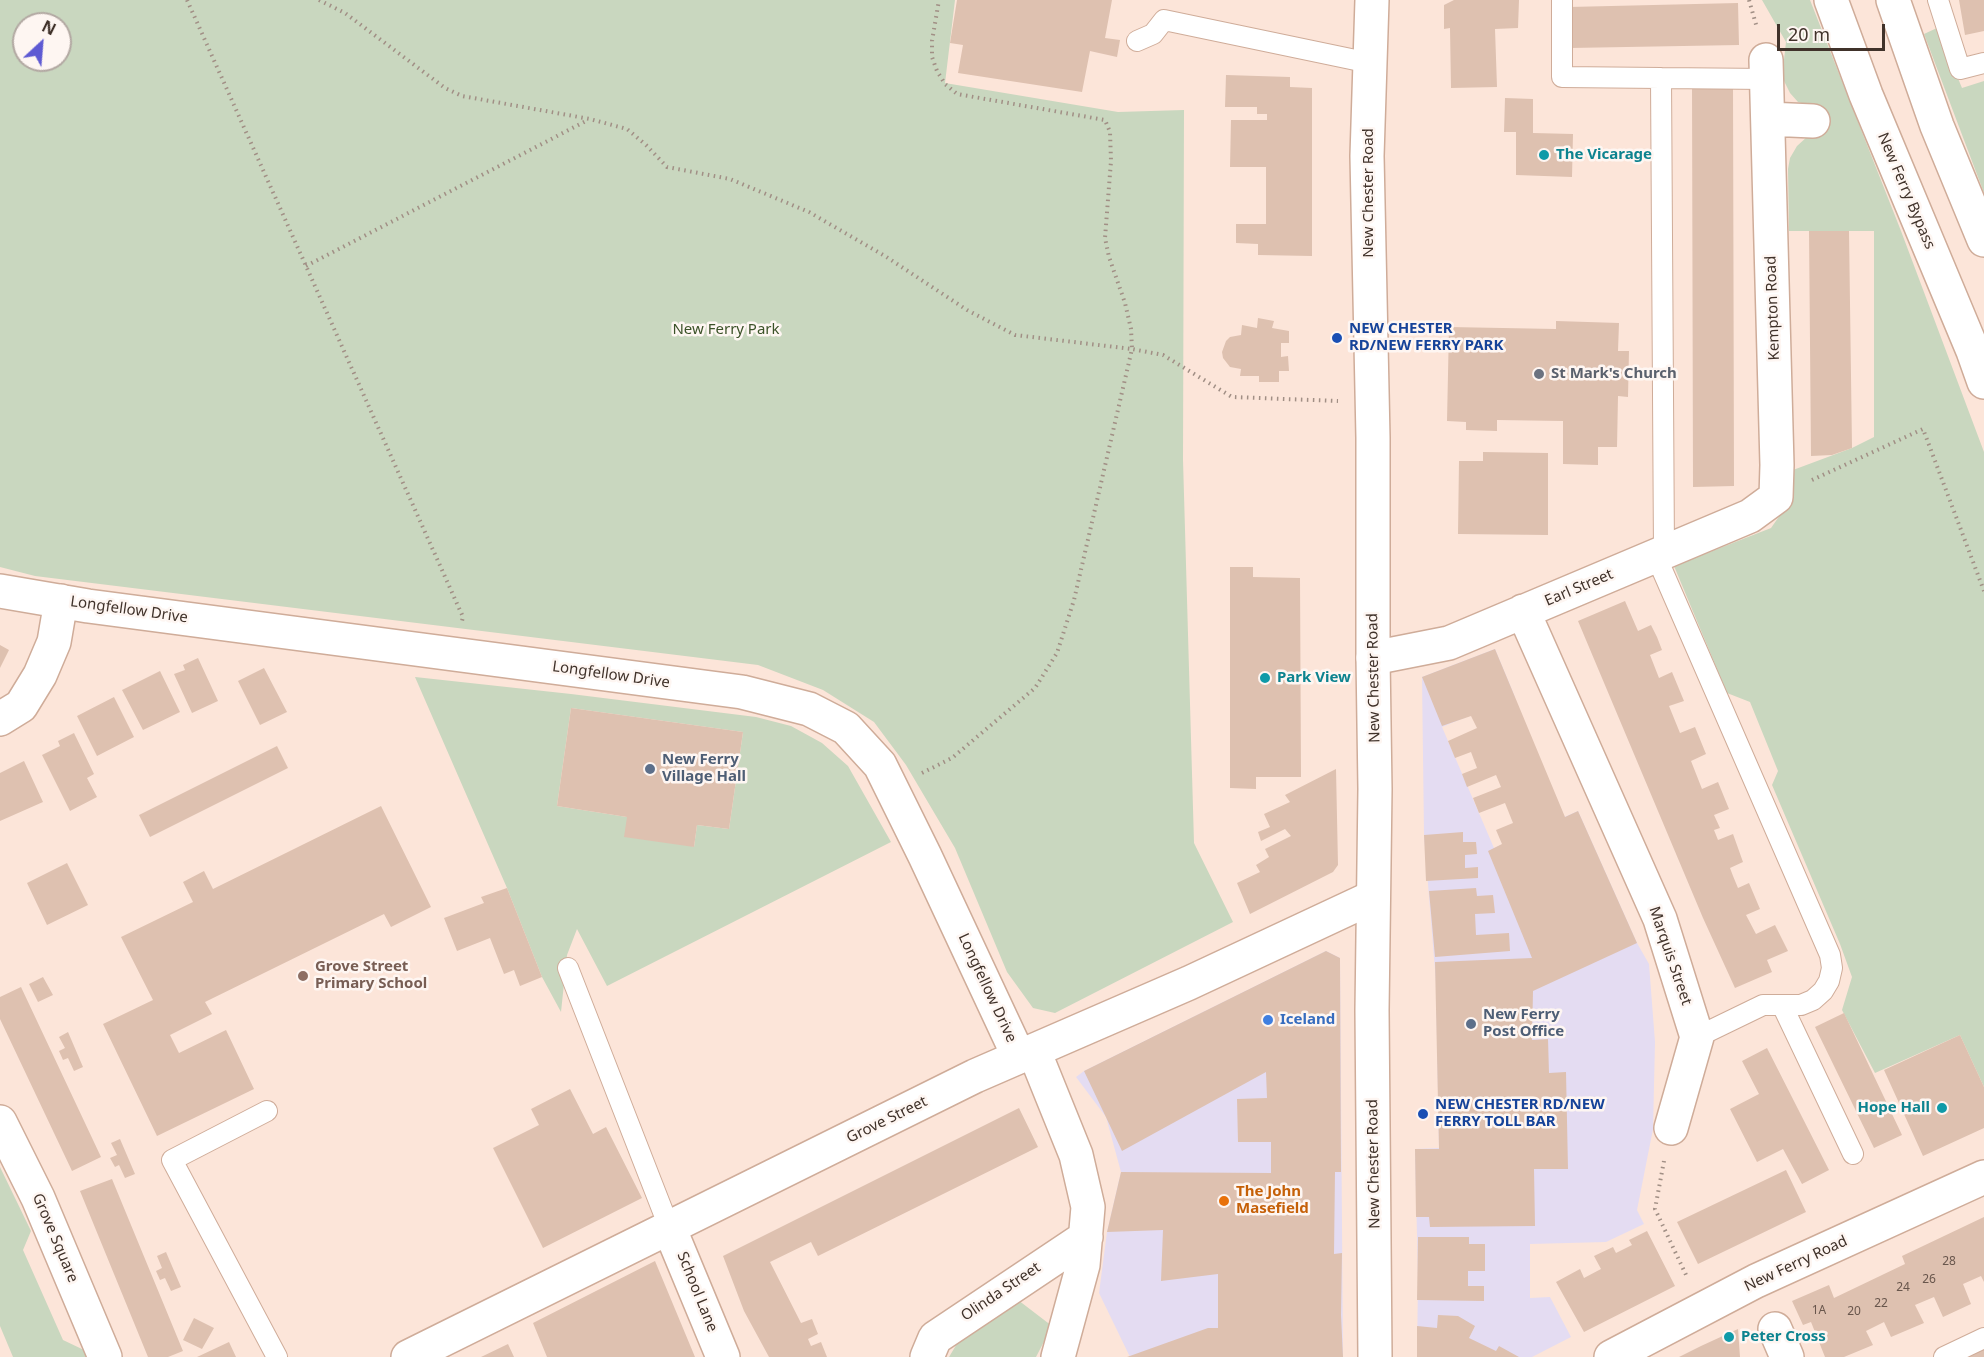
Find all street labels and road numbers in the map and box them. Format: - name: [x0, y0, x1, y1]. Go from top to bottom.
- street label: New Chester Road: [1360, 128, 1378, 258]
- street label: New Ferry Bypass: [1873, 130, 1939, 252]
- street label: Kempton Road: [1762, 255, 1784, 361]
- street label: Earl Street: [1542, 566, 1616, 610]
- street label: Longfellow Drive: [69, 593, 189, 627]
- street label: New Chester Road: [1364, 613, 1384, 743]
- street label: Longfellow Drive: [551, 658, 671, 692]
- street label: Marquis Street: [1645, 904, 1695, 1008]
- street label: Longfellow Drive: [954, 931, 1020, 1045]
- street label: Grove Street: [844, 1093, 930, 1147]
- street label: New Chester Road: [1364, 1099, 1384, 1229]
- street label: Grove Square: [28, 1191, 82, 1285]
- street label: New Ferry Road: [1742, 1232, 1850, 1296]
- street label: School Lane: [673, 1249, 721, 1335]
- street label: Olinda Street: [958, 1259, 1044, 1325]

